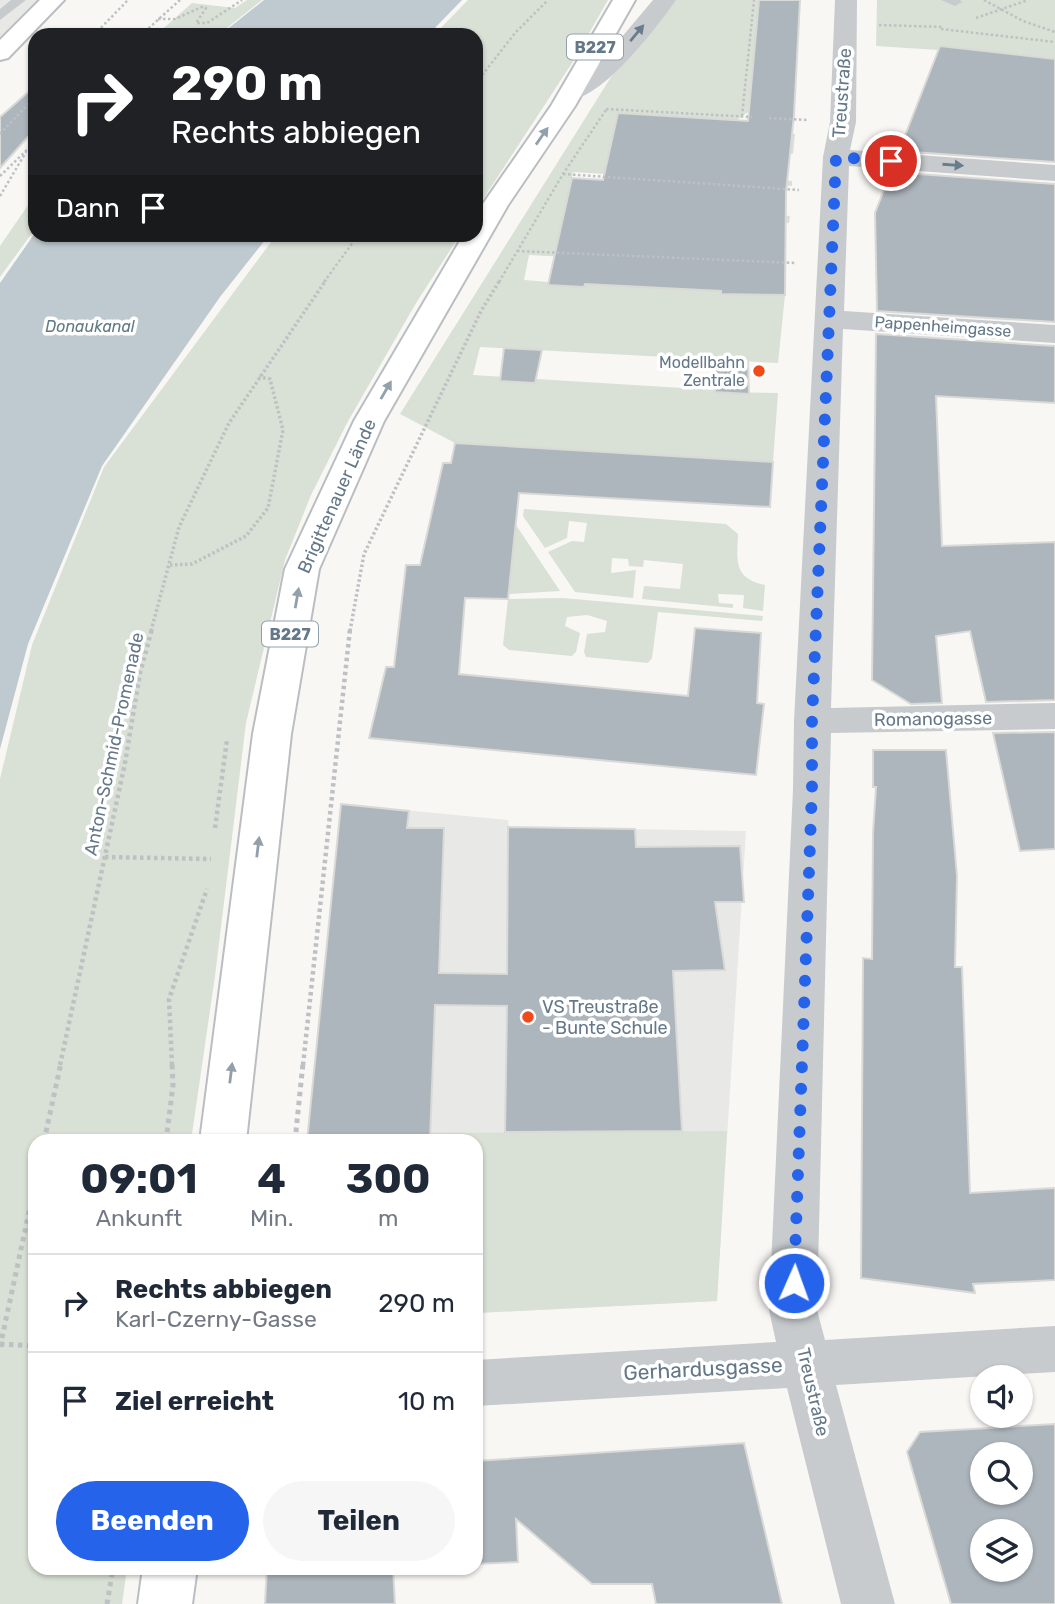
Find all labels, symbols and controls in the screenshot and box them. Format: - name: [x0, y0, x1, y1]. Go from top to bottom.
- one-way arrow: [629, 25, 644, 42]
- road number: B227: [567, 34, 623, 60]
- street label: Treustraße: [828, 47, 856, 139]
- text: 290 m: [171, 54, 323, 112]
- icon: right: [56, 56, 147, 147]
- text: Rechts abbiegen: [171, 113, 421, 151]
- one-way arrow: [535, 127, 549, 145]
- pin: [861, 131, 921, 191]
- icon: arrive: [872, 142, 910, 180]
- one-way arrow: [943, 160, 965, 171]
- icon: arrive: [134, 189, 172, 227]
- text: Dann: [56, 193, 120, 224]
- street label: Pappenheimgasse: [874, 312, 1012, 341]
- water label: Donaukanal: [45, 317, 136, 336]
- place label: Modellbahn Zentrale: [659, 353, 745, 390]
- marker: Modellbahn Zentrale: [751, 363, 767, 379]
- one-way arrow: [380, 381, 392, 400]
- street label: Brigittenauer Lände: [293, 415, 381, 577]
- one-way arrow: [292, 587, 303, 609]
- road number: B227: [262, 622, 318, 646]
- street label: Anton-Schmid-Promenade: [80, 630, 148, 858]
- street label: Romanogasse: [874, 707, 992, 731]
- one-way arrow: [253, 836, 264, 858]
- place label: VS Treustraße - Bunte Schule: [542, 996, 668, 1039]
- marker: VS Treustraße - Bunte Schule: [520, 1009, 536, 1025]
- one-way arrow: [225, 1062, 236, 1084]
- text: 09:01: [80, 1154, 198, 1204]
- text: 4: [257, 1154, 286, 1204]
- text: 300: [346, 1154, 431, 1204]
- text: Ankunft: [96, 1204, 182, 1232]
- text: Min.: [250, 1204, 293, 1232]
- text: m: [378, 1204, 398, 1232]
- position arrow: [757, 1246, 831, 1320]
- text: Rechts abbiegen: [115, 1274, 332, 1305]
- icon: right: [56, 1284, 94, 1322]
- text: 290 m: [378, 1288, 455, 1319]
- text: Karl-Czerny-Gasse: [115, 1305, 317, 1333]
- street label: Treustraße: [792, 1346, 834, 1438]
- street label: Gerhardusgasse: [623, 1352, 783, 1385]
- map controls: [970, 1365, 1033, 1582]
- button: sound: [970, 1365, 1033, 1428]
- icon: arrive: [56, 1382, 94, 1420]
- text: Ziel erreicht: [115, 1386, 274, 1417]
- text: 10 m: [398, 1386, 455, 1417]
- button: search: [970, 1442, 1033, 1505]
- button: Beenden: [56, 1481, 249, 1561]
- button: Teilen: [263, 1481, 455, 1561]
- button: layers: [970, 1519, 1033, 1582]

